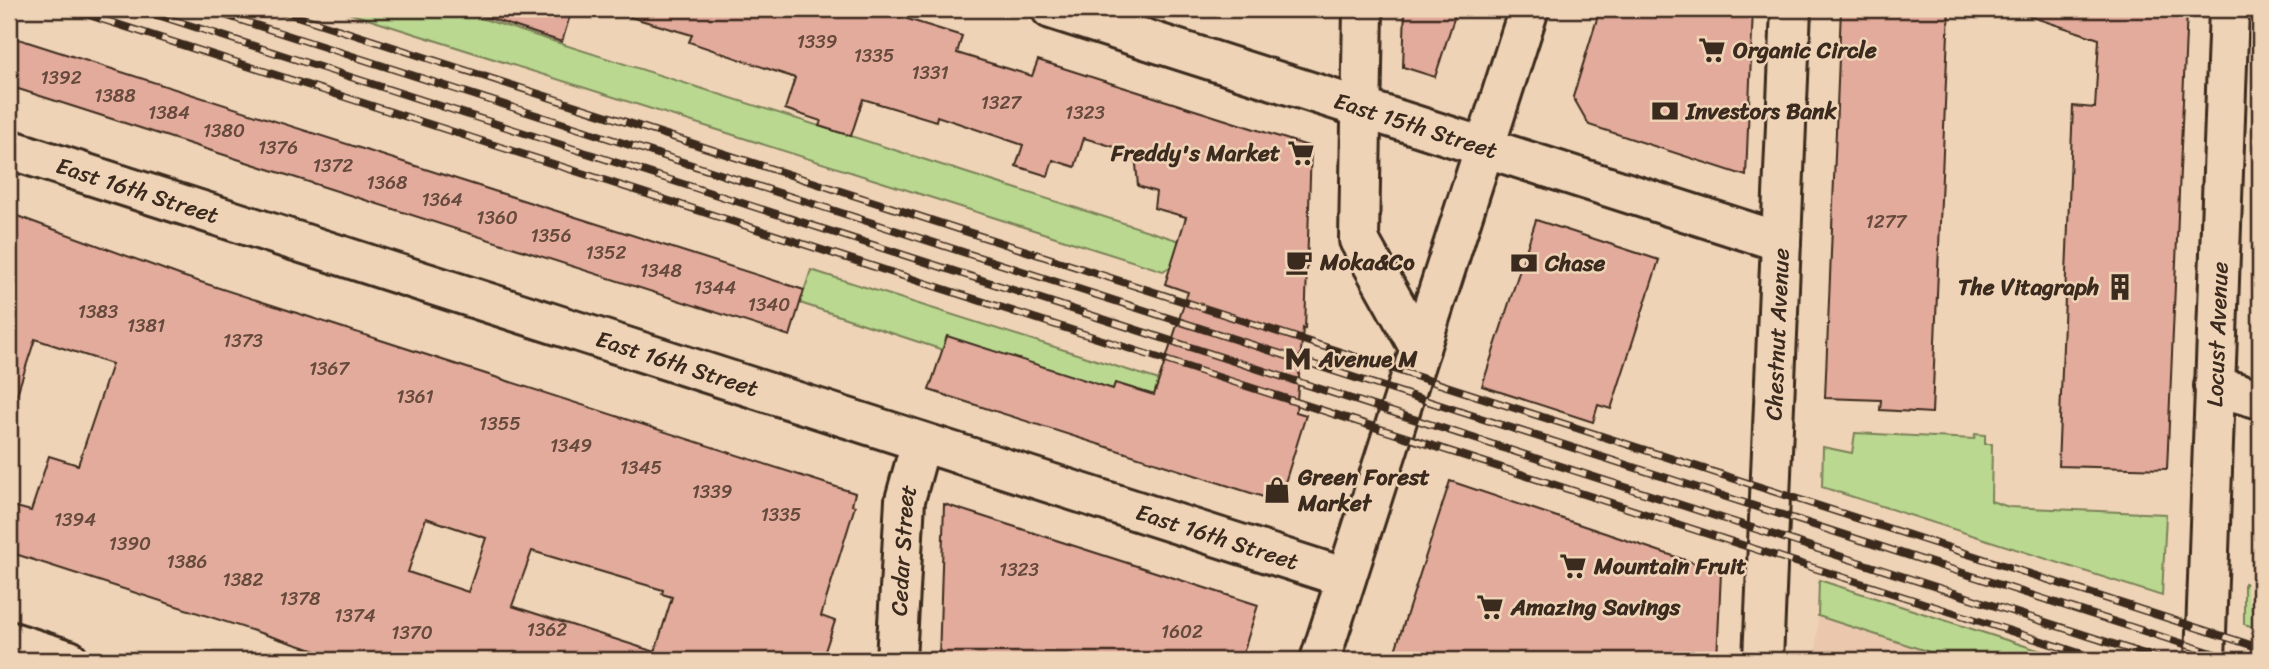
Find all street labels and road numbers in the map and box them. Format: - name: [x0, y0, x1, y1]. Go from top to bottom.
- street label: East 15th Street: [1329, 81, 1503, 171]
- street label: East 16th Street: [51, 145, 224, 236]
- street label: Chestnut Avenue: [1753, 247, 1802, 421]
- street label: Locust Avenue: [2194, 261, 2241, 408]
- street label: East 16th Street: [591, 319, 764, 409]
- street label: Cedar Street: [879, 480, 929, 617]
- street label: East 16th Street: [1130, 492, 1304, 583]

